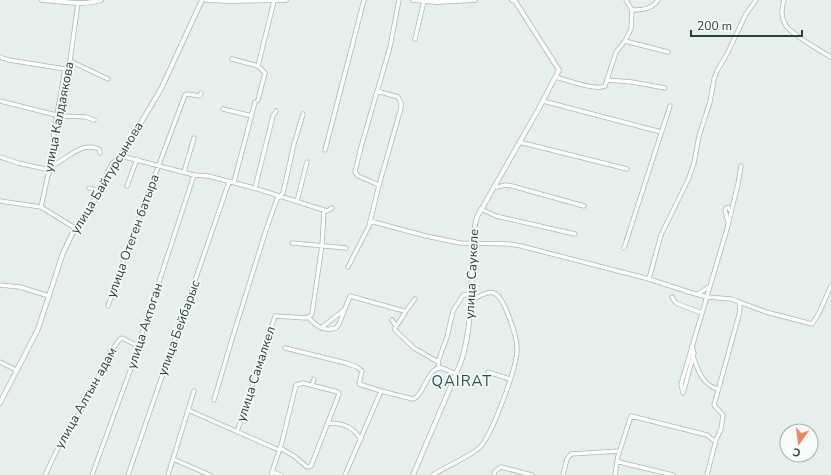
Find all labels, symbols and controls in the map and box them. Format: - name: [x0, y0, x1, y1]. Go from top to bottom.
- scale bar: [691, 12, 802, 38]
- text: 200 m: [697, 18, 732, 34]
- street label: улица Калдаякова: [39, 60, 79, 174]
- street label: улица Байтурсынова: [66, 119, 148, 237]
- street label: улица Отеген батыра: [102, 172, 164, 300]
- street label: улица Саукеле: [461, 228, 483, 320]
- street label: улица Бейбарыс: [153, 278, 205, 378]
- street label: улица Актоган: [123, 281, 167, 371]
- street label: улица Самалкел: [232, 324, 280, 424]
- street label: улица Алтын адам: [51, 344, 121, 452]
- district label: QAIRAT: [432, 371, 492, 391]
- north arrow: [779, 423, 819, 463]
- text: С: [791, 444, 802, 460]

